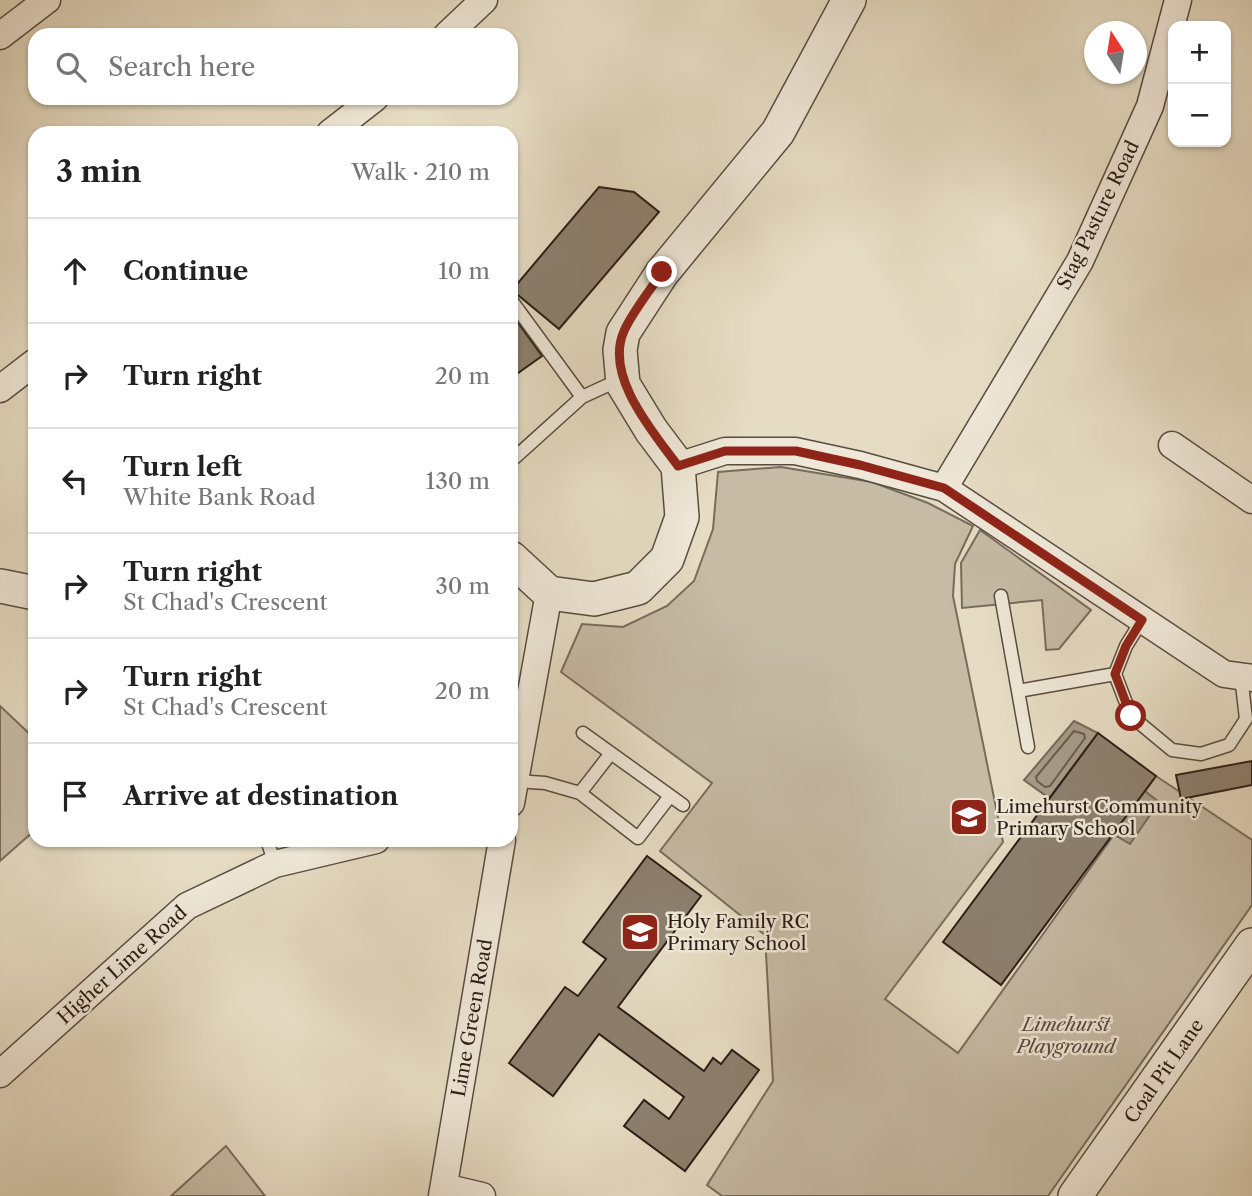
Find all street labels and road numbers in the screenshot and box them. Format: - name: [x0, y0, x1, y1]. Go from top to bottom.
- street label: Stag Pasture Road: [1052, 137, 1144, 293]
- street label: Higher Lime Road: [53, 901, 192, 1029]
- street label: Lime Green Road: [447, 937, 497, 1099]
- street label: Coal Pit Lane: [1120, 1014, 1208, 1128]

